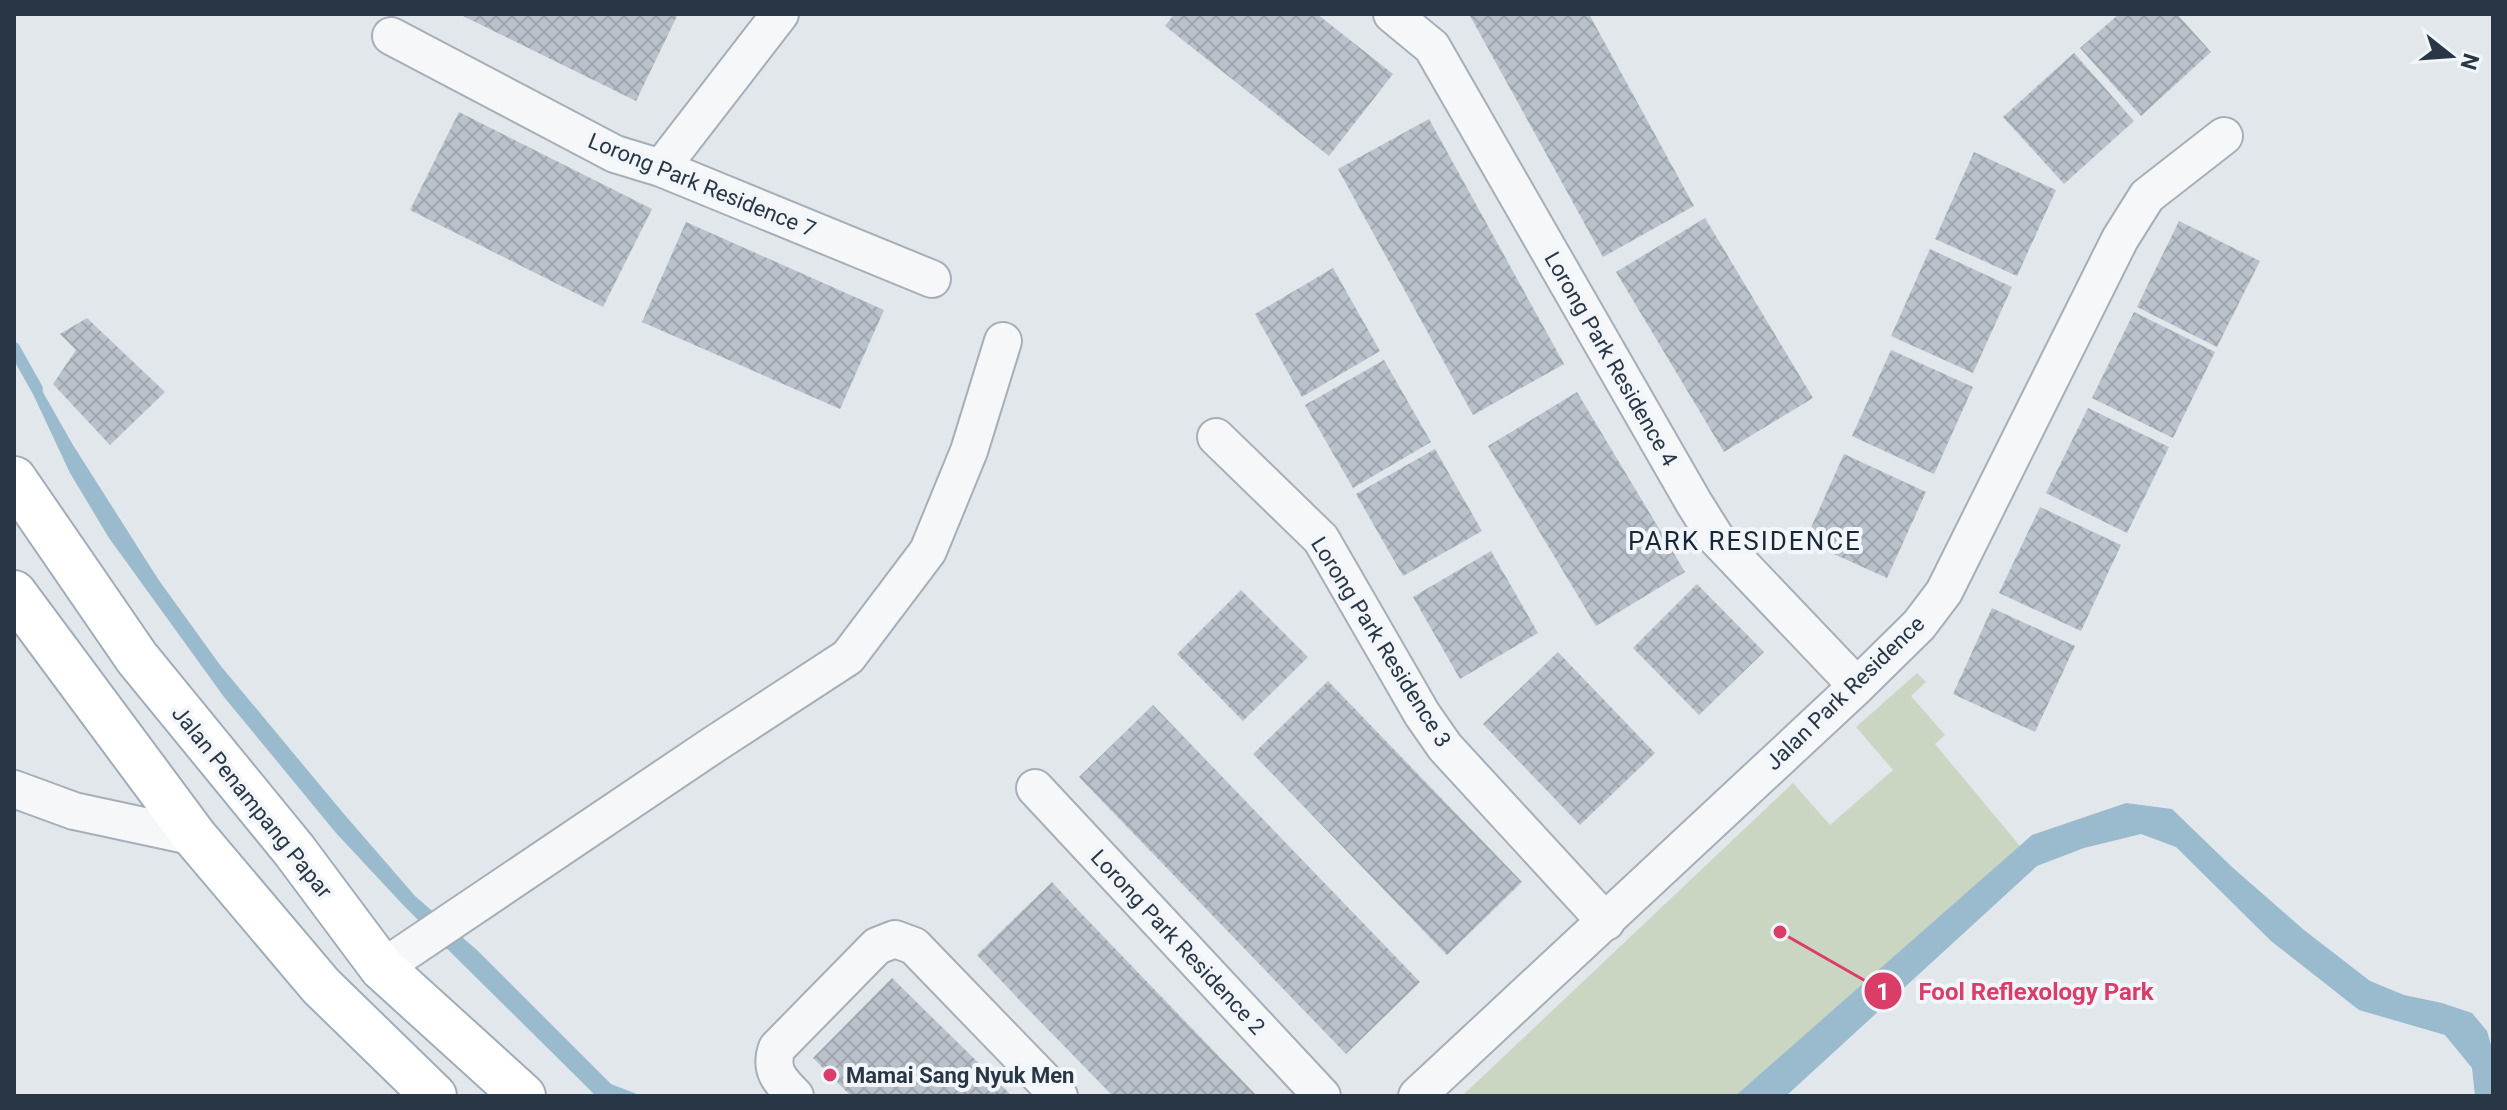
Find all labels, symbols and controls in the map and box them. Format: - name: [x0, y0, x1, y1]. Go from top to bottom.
- north arrow: [2411, 16, 2491, 96]
- text: N: [2455, 51, 2484, 73]
- street label: Lorong Park Residence 7: [585, 128, 819, 242]
- street label: Lorong Park Residence 4: [1539, 247, 1683, 471]
- district label: PARK RESIDENCE: [1628, 526, 1862, 556]
- street label: Lorong Park Residence 3: [1306, 532, 1456, 752]
- street label: Jalan Park Residence: [1761, 611, 1929, 775]
- street label: Jalan Penampang Papar: [167, 701, 337, 903]
- street label: Lorong Park Residence 2: [1086, 845, 1270, 1039]
- callout: Fool Reflexology Park: [1863, 967, 2170, 1015]
- text: 1: [1876, 978, 1890, 1006]
- text: Fool Reflexology Park: [1918, 978, 2155, 1006]
- place label: Mamai Sang Nyuk Men: [846, 1063, 1074, 1088]
- marker: Mamai Sang Nyuk Men: [821, 1066, 839, 1084]

